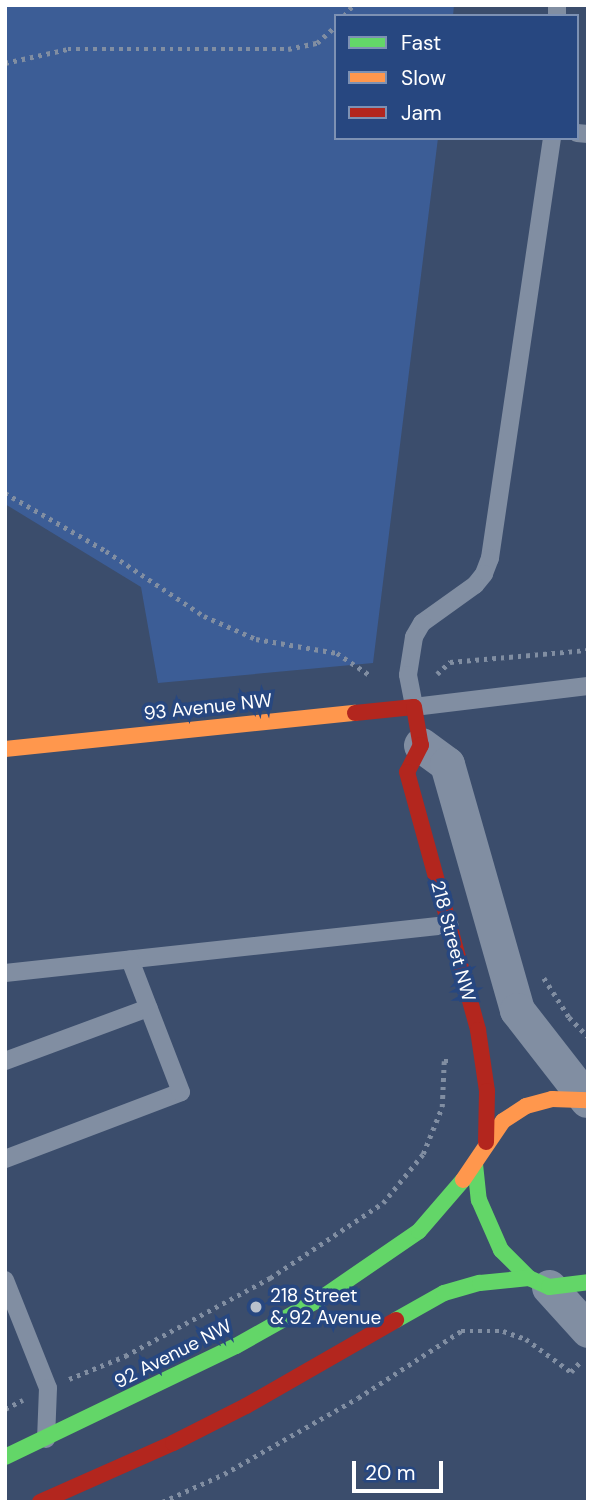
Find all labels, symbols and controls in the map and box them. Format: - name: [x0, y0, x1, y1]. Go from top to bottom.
- legend: [334, 14, 579, 140]
- text: Fast: [401, 29, 441, 57]
- text: Slow: [401, 64, 446, 92]
- text: Jam: [401, 99, 442, 127]
- street label: 93 Avenue NW: [143, 689, 273, 725]
- street label: 218 Street NW: [426, 878, 480, 1004]
- place label: 218 Street & 92 Avenue: [270, 1285, 381, 1329]
- marker: 218 Street & 92 Avenue: [248, 1299, 264, 1315]
- street label: 92 Avenue NW: [110, 1315, 236, 1393]
- scale bar: [355, 1448, 446, 1492]
- text: 20 m: [365, 1459, 416, 1487]

